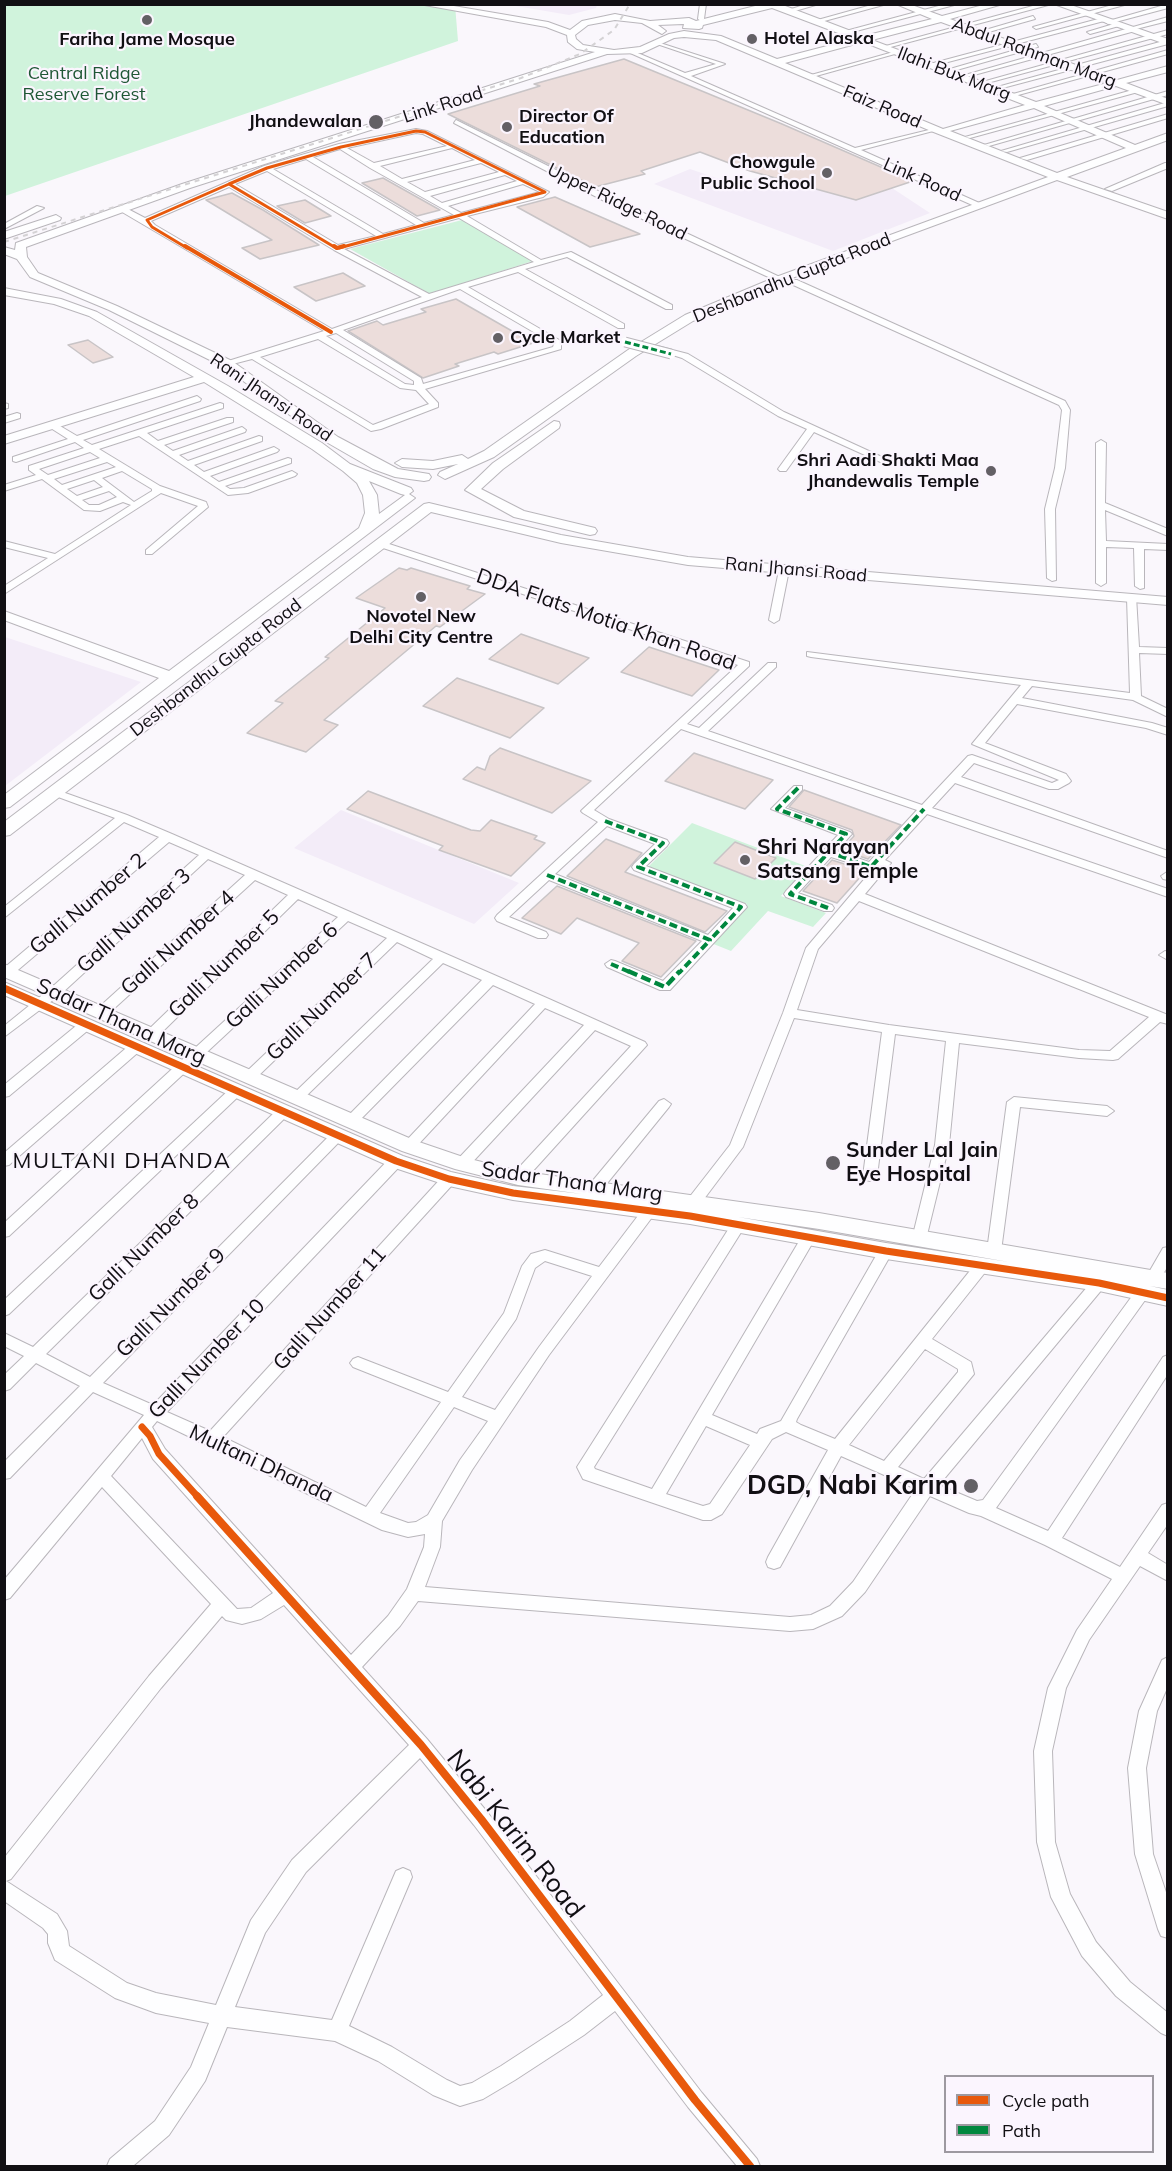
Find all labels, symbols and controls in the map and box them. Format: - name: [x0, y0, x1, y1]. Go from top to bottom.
- marker: Fariha Jame Mosque: [140, 13, 154, 27]
- street label: Abdul Rahman Marg: [949, 13, 1119, 93]
- place label: Hotel Alaska: [764, 28, 874, 50]
- place label: Fariha Jame Mosque: [59, 29, 235, 51]
- marker: Hotel Alaska: [745, 32, 759, 46]
- street label: Ilahi Bux Marg: [894, 42, 1014, 106]
- park label: Central Ridge Reserve Forest: [22, 63, 146, 106]
- street label: Faiz Road: [840, 81, 924, 133]
- street label: Link Road: [400, 82, 486, 128]
- place label: Director Of Education: [519, 106, 613, 148]
- place label: Jhandewalan: [248, 111, 362, 133]
- marker: Jhandewalan: [367, 113, 385, 131]
- marker: Director Of Education: [500, 120, 514, 134]
- place label: Chowgule Public School: [700, 152, 815, 195]
- street label: Link Road: [880, 153, 964, 207]
- street label: Upper Ridge Road: [544, 159, 690, 245]
- marker: Chowgule Public School: [820, 166, 834, 180]
- street label: Deshbandhu Gupta Road: [690, 228, 894, 328]
- place label: Cycle Market: [510, 327, 620, 349]
- marker: Cycle Market: [491, 331, 505, 345]
- street label: Rani Jhansi Road: [206, 349, 336, 447]
- place label: Shri Aadi Shakti Maa Jhandewalis Temple: [797, 450, 979, 492]
- marker: Shri Aadi Shakti Maa Jhandewalis Temple: [984, 464, 998, 478]
- street label: Rani Jhansi Road: [724, 553, 868, 587]
- street label: DDA Flats Motia Khan Road: [473, 564, 739, 676]
- marker: Novotel New Delhi City Centre: [414, 590, 428, 604]
- street label: Deshbandhu Gupta Road: [126, 594, 306, 742]
- place label: Novotel New Delhi City Centre: [349, 606, 493, 648]
- place label: Shri Narayan Satsang Temple: [757, 835, 918, 885]
- street label: Galli Number 2: [25, 848, 151, 960]
- marker: Shri Narayan Satsang Temple: [738, 853, 752, 867]
- street label: Galli Number 3: [72, 863, 196, 979]
- street label: Galli Number 4: [116, 885, 240, 1001]
- street label: Galli Number 5: [163, 905, 285, 1023]
- street label: Galli Number 6: [221, 918, 343, 1034]
- street label: Galli Number 7: [261, 948, 383, 1066]
- street label: Sadar Thana Marg: [32, 973, 210, 1071]
- place label: Sunder Lal Jain Eye Hospital: [846, 1138, 998, 1188]
- district label: MULTANI DHANDA: [13, 1148, 231, 1174]
- marker: Sunder Lal Jain Eye Hospital: [824, 1154, 842, 1172]
- street label: Sadar Thana Marg: [480, 1157, 664, 1207]
- street label: Galli Number 8: [83, 1189, 205, 1307]
- street label: Galli Number 11: [268, 1242, 392, 1376]
- street label: Galli Number 9: [111, 1243, 231, 1363]
- street label: Galli Number 10: [143, 1294, 271, 1424]
- street label: Multani Dhanda: [185, 1420, 337, 1508]
- place label: DGD, Nabi Karim: [747, 1470, 958, 1502]
- marker: DGD, Nabi Karim: [962, 1477, 980, 1495]
- street label: Nabi Karim Road: [440, 1744, 590, 1924]
- legend: [944, 2075, 1154, 2153]
- text: Cycle path: [1002, 2089, 1089, 2112]
- text: Path: [1002, 2119, 1041, 2142]

